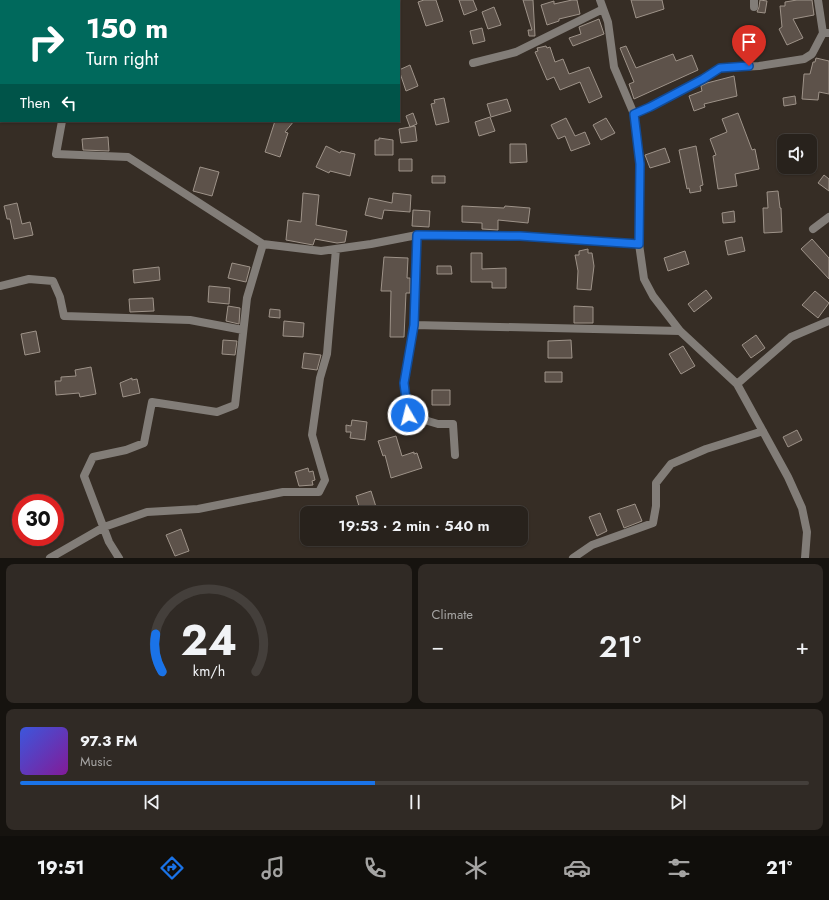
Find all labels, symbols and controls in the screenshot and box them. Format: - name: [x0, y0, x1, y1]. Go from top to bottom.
- text: 150 m: [86, 8, 168, 49]
- icon: right: [20, 16, 72, 68]
- pin: [732, 25, 766, 66]
- icon: arrive: [738, 31, 760, 53]
- text: Turn right: [86, 46, 158, 72]
- text: Then: [20, 92, 50, 114]
- icon: left: [58, 92, 80, 114]
- map controls: [777, 134, 817, 174]
- button: sound: [777, 134, 817, 174]
- position arrow: [387, 394, 429, 436]
- speed limit sign: 30: [12, 494, 64, 546]
- text: 19:53 · 2 min · 540 m: [338, 515, 490, 537]
- text: Climate: [432, 605, 473, 624]
- text: 24: [181, 609, 237, 670]
- text: 21°: [599, 625, 641, 668]
- text: −: [432, 630, 444, 662]
- text: +: [795, 630, 809, 662]
- text: km/h: [193, 660, 225, 680]
- text: 97.3 FM: [80, 730, 137, 752]
- text: Music: [80, 752, 112, 771]
- icon: previous: [141, 791, 163, 813]
- icon: pause: [404, 791, 426, 813]
- icon: next: [667, 791, 689, 813]
- icon: directions: [158, 854, 186, 882]
- icon: music: [259, 854, 287, 882]
- icon: phone: [361, 854, 389, 882]
- icon: climate: [462, 854, 490, 882]
- icon: car: [563, 854, 591, 882]
- icon: filters: [665, 854, 693, 882]
- text: 19:51: [37, 855, 84, 881]
- text: 21°: [766, 855, 792, 881]

